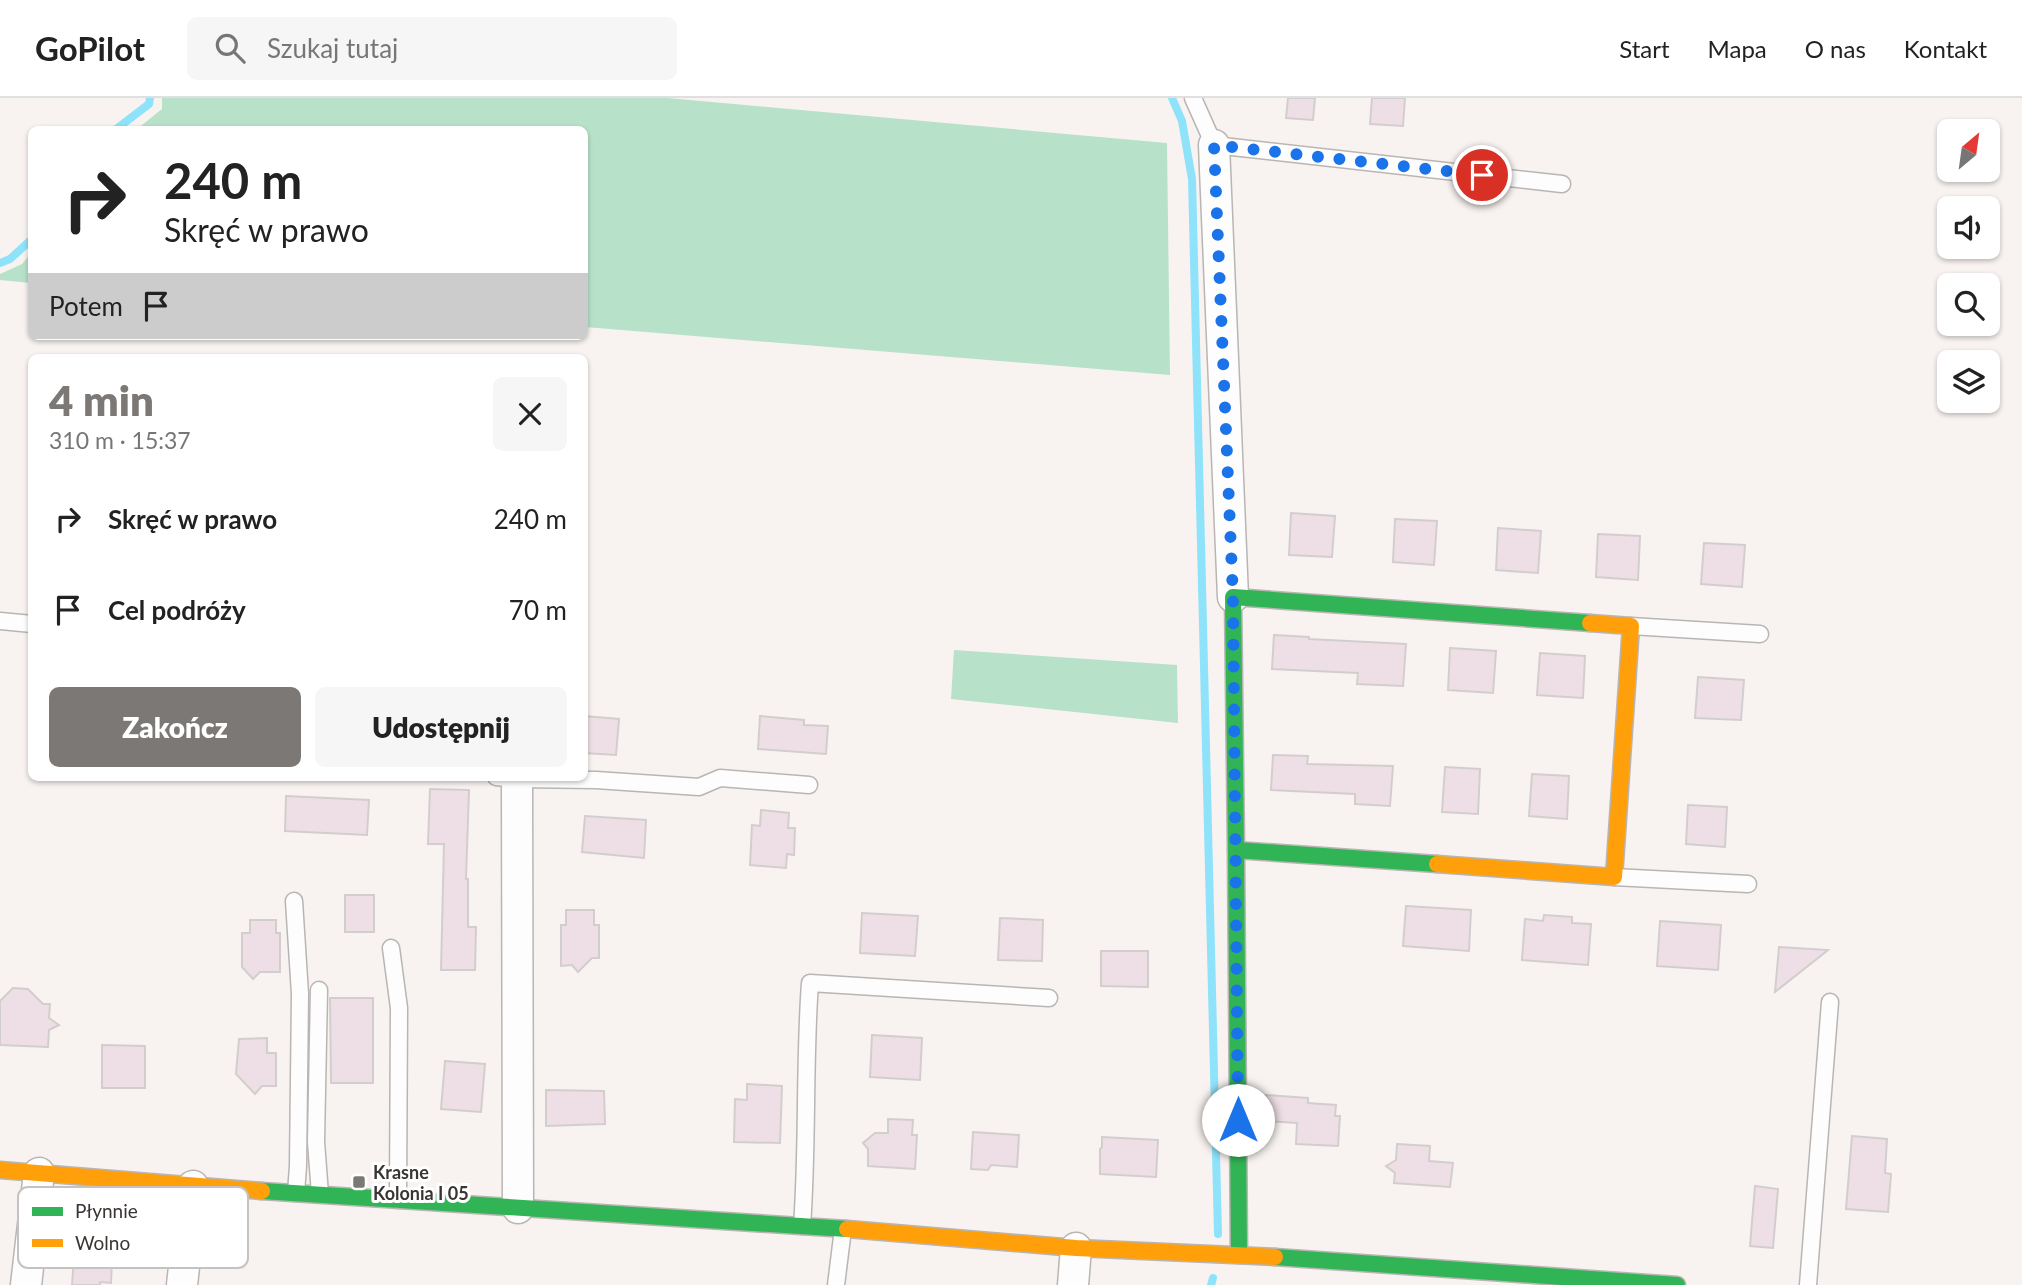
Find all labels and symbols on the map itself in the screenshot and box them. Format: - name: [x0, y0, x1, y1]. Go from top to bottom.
- north arrow: [1937, 119, 2000, 182]
- pin: [1452, 145, 1512, 205]
- position arrow: [1201, 1083, 1275, 1157]
- place label: Krasne Kolonia I 05: [373, 1161, 469, 1204]
- marker: Krasne Kolonia I 05: [351, 1174, 367, 1190]
- legend: [18, 1187, 248, 1268]
- text: Płynnie: [75, 1199, 138, 1222]
- text: Wolno: [75, 1231, 130, 1254]

